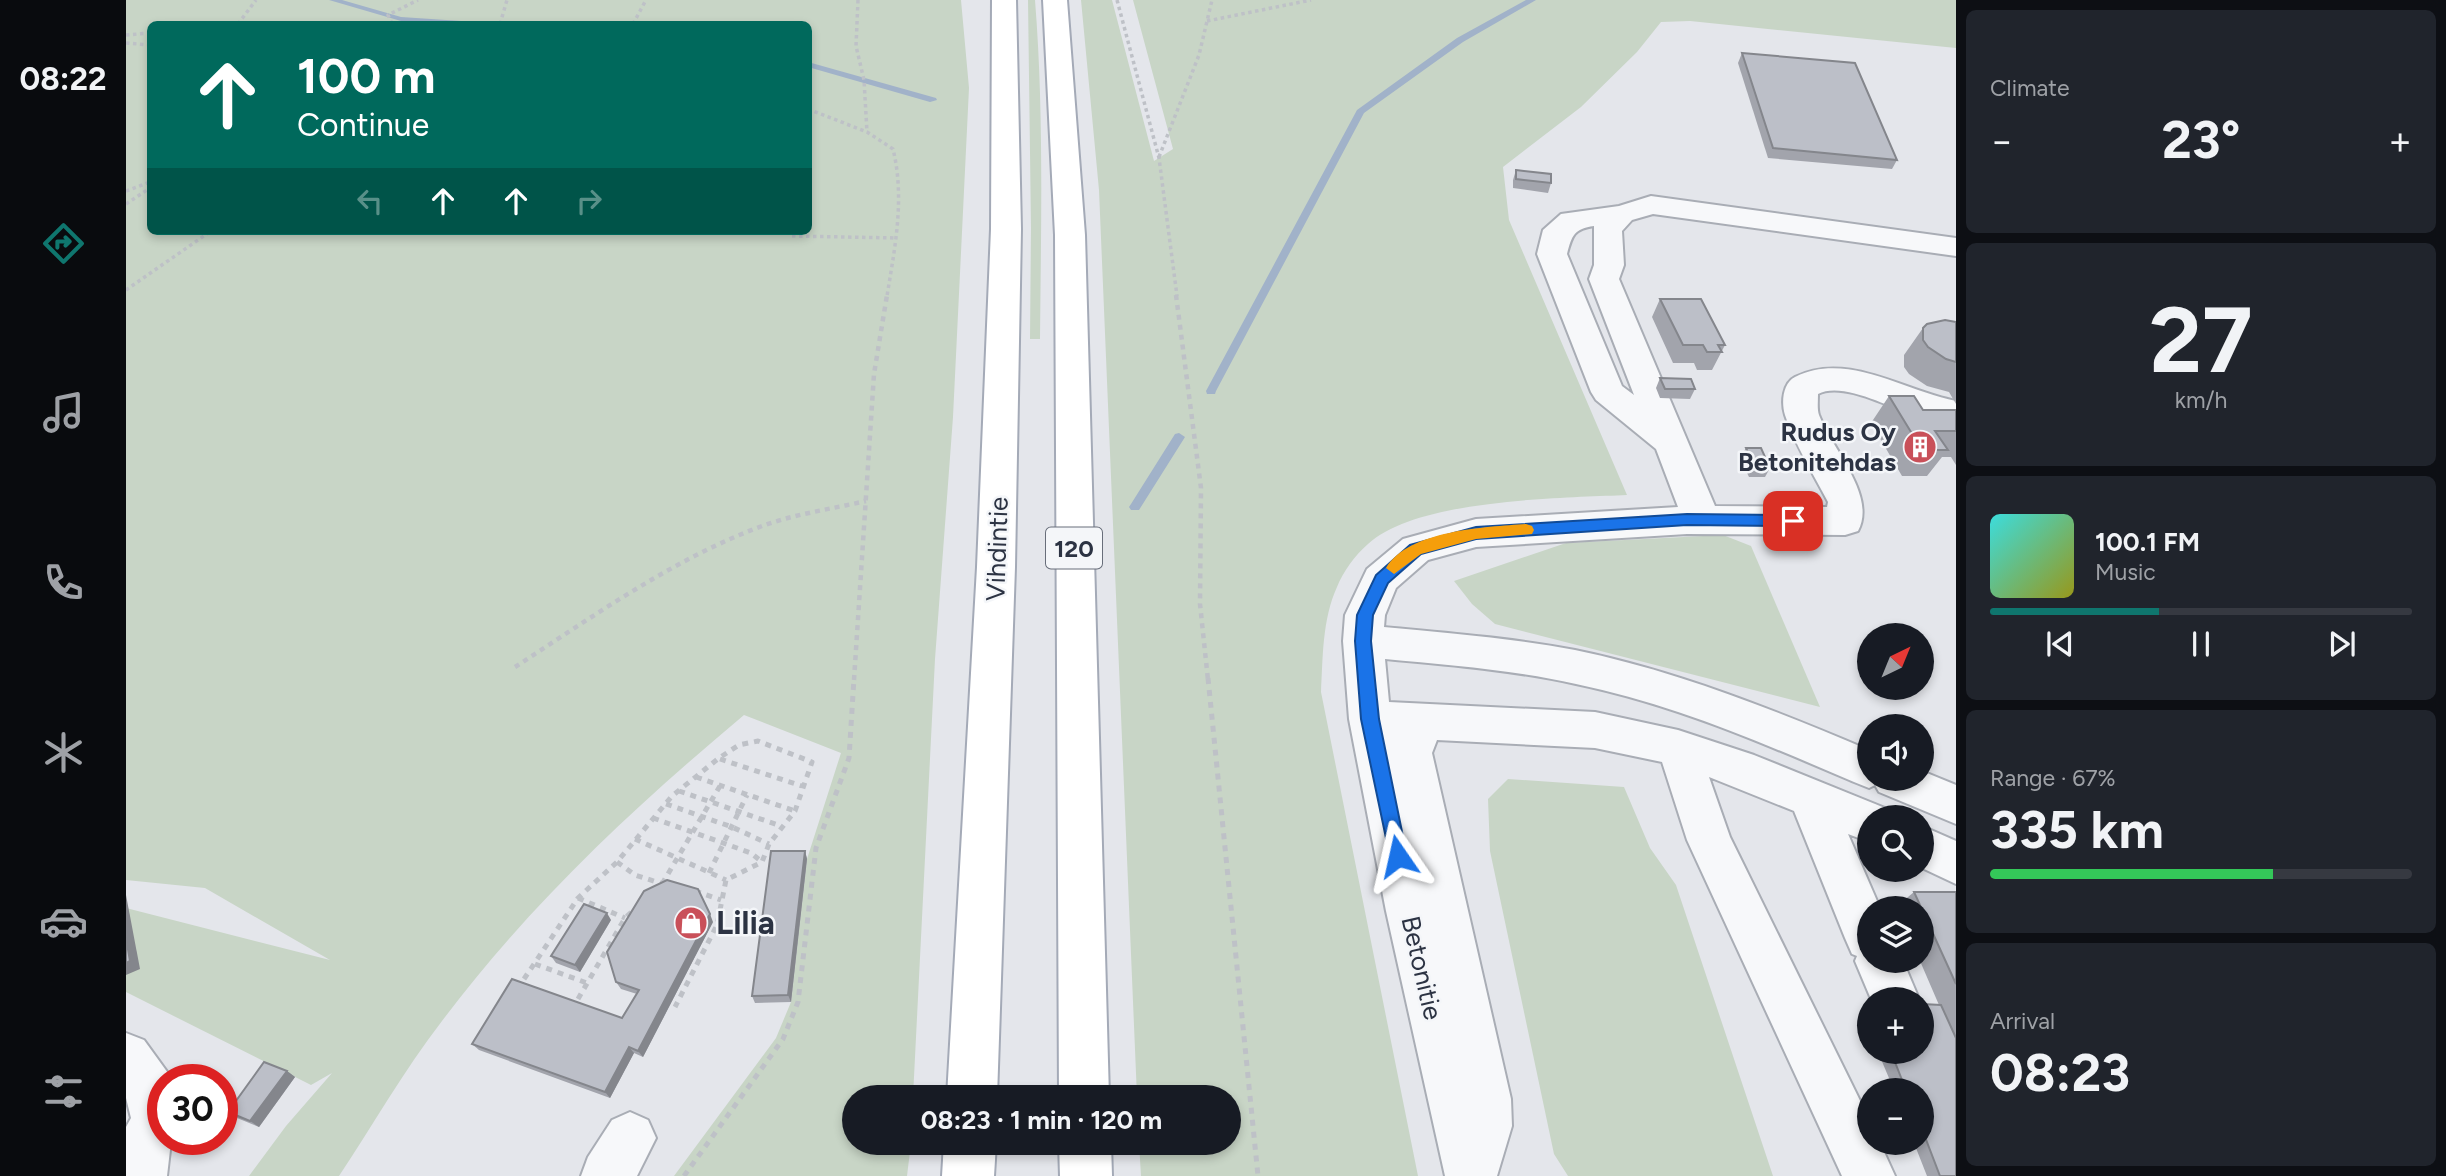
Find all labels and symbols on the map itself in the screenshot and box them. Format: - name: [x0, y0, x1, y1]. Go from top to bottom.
- place label: Rudus Oy Betonitehdas: [1738, 416, 1896, 478]
- building icon: Rudus Oy Betonitehdas: [1901, 428, 1939, 466]
- pin: [1763, 491, 1823, 551]
- street label: Vihdintie: [979, 496, 1015, 602]
- road number: 120: [1046, 528, 1102, 568]
- north arrow: [1857, 623, 1934, 700]
- position arrow: [1361, 819, 1435, 893]
- shop icon: Lilia: [672, 904, 710, 942]
- place label: Lilia: [716, 904, 775, 942]
- street label: Betonitie: [1395, 913, 1449, 1023]
- speed limit sign: 30: [147, 1064, 238, 1155]

